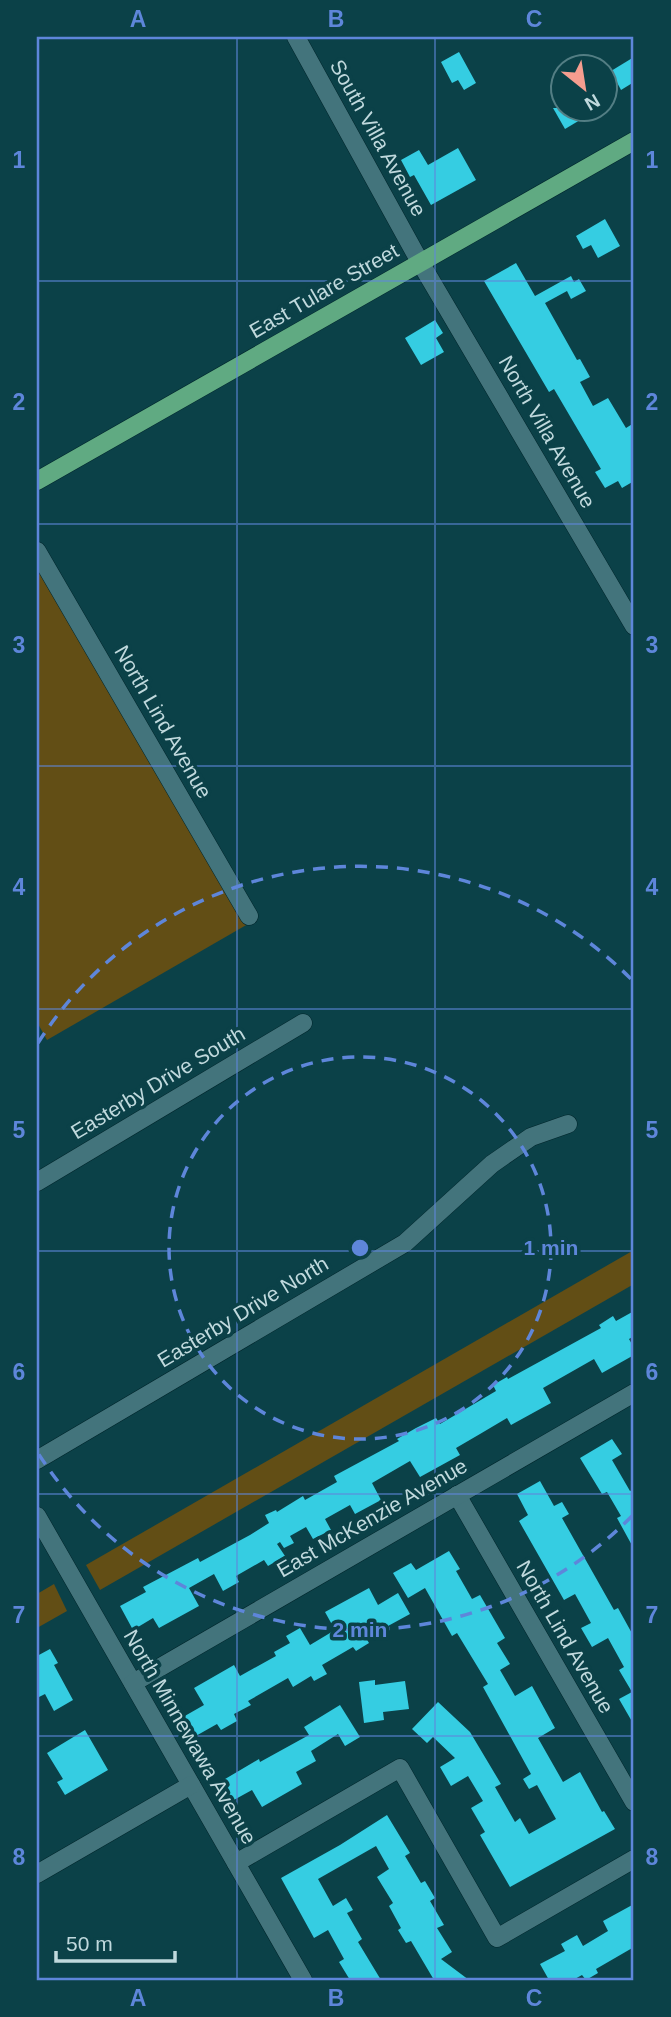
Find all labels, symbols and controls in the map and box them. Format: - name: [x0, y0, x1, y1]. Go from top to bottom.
- text: A: [130, 6, 146, 32]
- text: B: [328, 6, 344, 32]
- text: C: [526, 6, 542, 32]
- north arrow: [548, 52, 618, 122]
- street label: South Villa Avenue: [326, 55, 431, 220]
- text: N: [581, 90, 603, 115]
- text: 1: [13, 147, 26, 173]
- text: 1: [646, 147, 659, 173]
- street label: East Tulare Street: [245, 239, 402, 343]
- street label: North Villa Avenue: [494, 352, 600, 512]
- text: 2: [13, 389, 25, 415]
- text: 2: [646, 389, 658, 415]
- text: 3: [13, 632, 25, 658]
- text: 3: [646, 632, 658, 658]
- street label: North Lind Avenue: [110, 641, 216, 802]
- text: 4: [13, 874, 26, 900]
- text: 4: [646, 874, 659, 900]
- street label: Easterby Drive South: [67, 1022, 249, 1144]
- text: 5: [13, 1117, 26, 1143]
- text: 5: [646, 1117, 659, 1143]
- centre of rings: [348, 1236, 372, 1260]
- text: 1 min: [524, 1236, 578, 1259]
- street label: Easterby Drive North: [153, 1252, 332, 1372]
- text: 6: [13, 1359, 25, 1385]
- text: 6: [646, 1359, 658, 1385]
- street label: East McKenzie Avenue: [273, 1454, 471, 1581]
- street label: North Lind Avenue: [512, 1556, 618, 1717]
- text: 7: [13, 1602, 25, 1628]
- text: 7: [646, 1602, 658, 1628]
- text: 2 min: [333, 1618, 387, 1641]
- street label: North Minnewawa Avenue: [120, 1626, 261, 1848]
- text: 8: [13, 1844, 26, 1870]
- text: 8: [646, 1844, 659, 1870]
- scale bar: [56, 1919, 175, 1963]
- text: 50 m: [66, 1932, 113, 1955]
- text: A: [130, 1985, 146, 2011]
- text: B: [328, 1985, 344, 2011]
- text: C: [526, 1985, 542, 2011]

